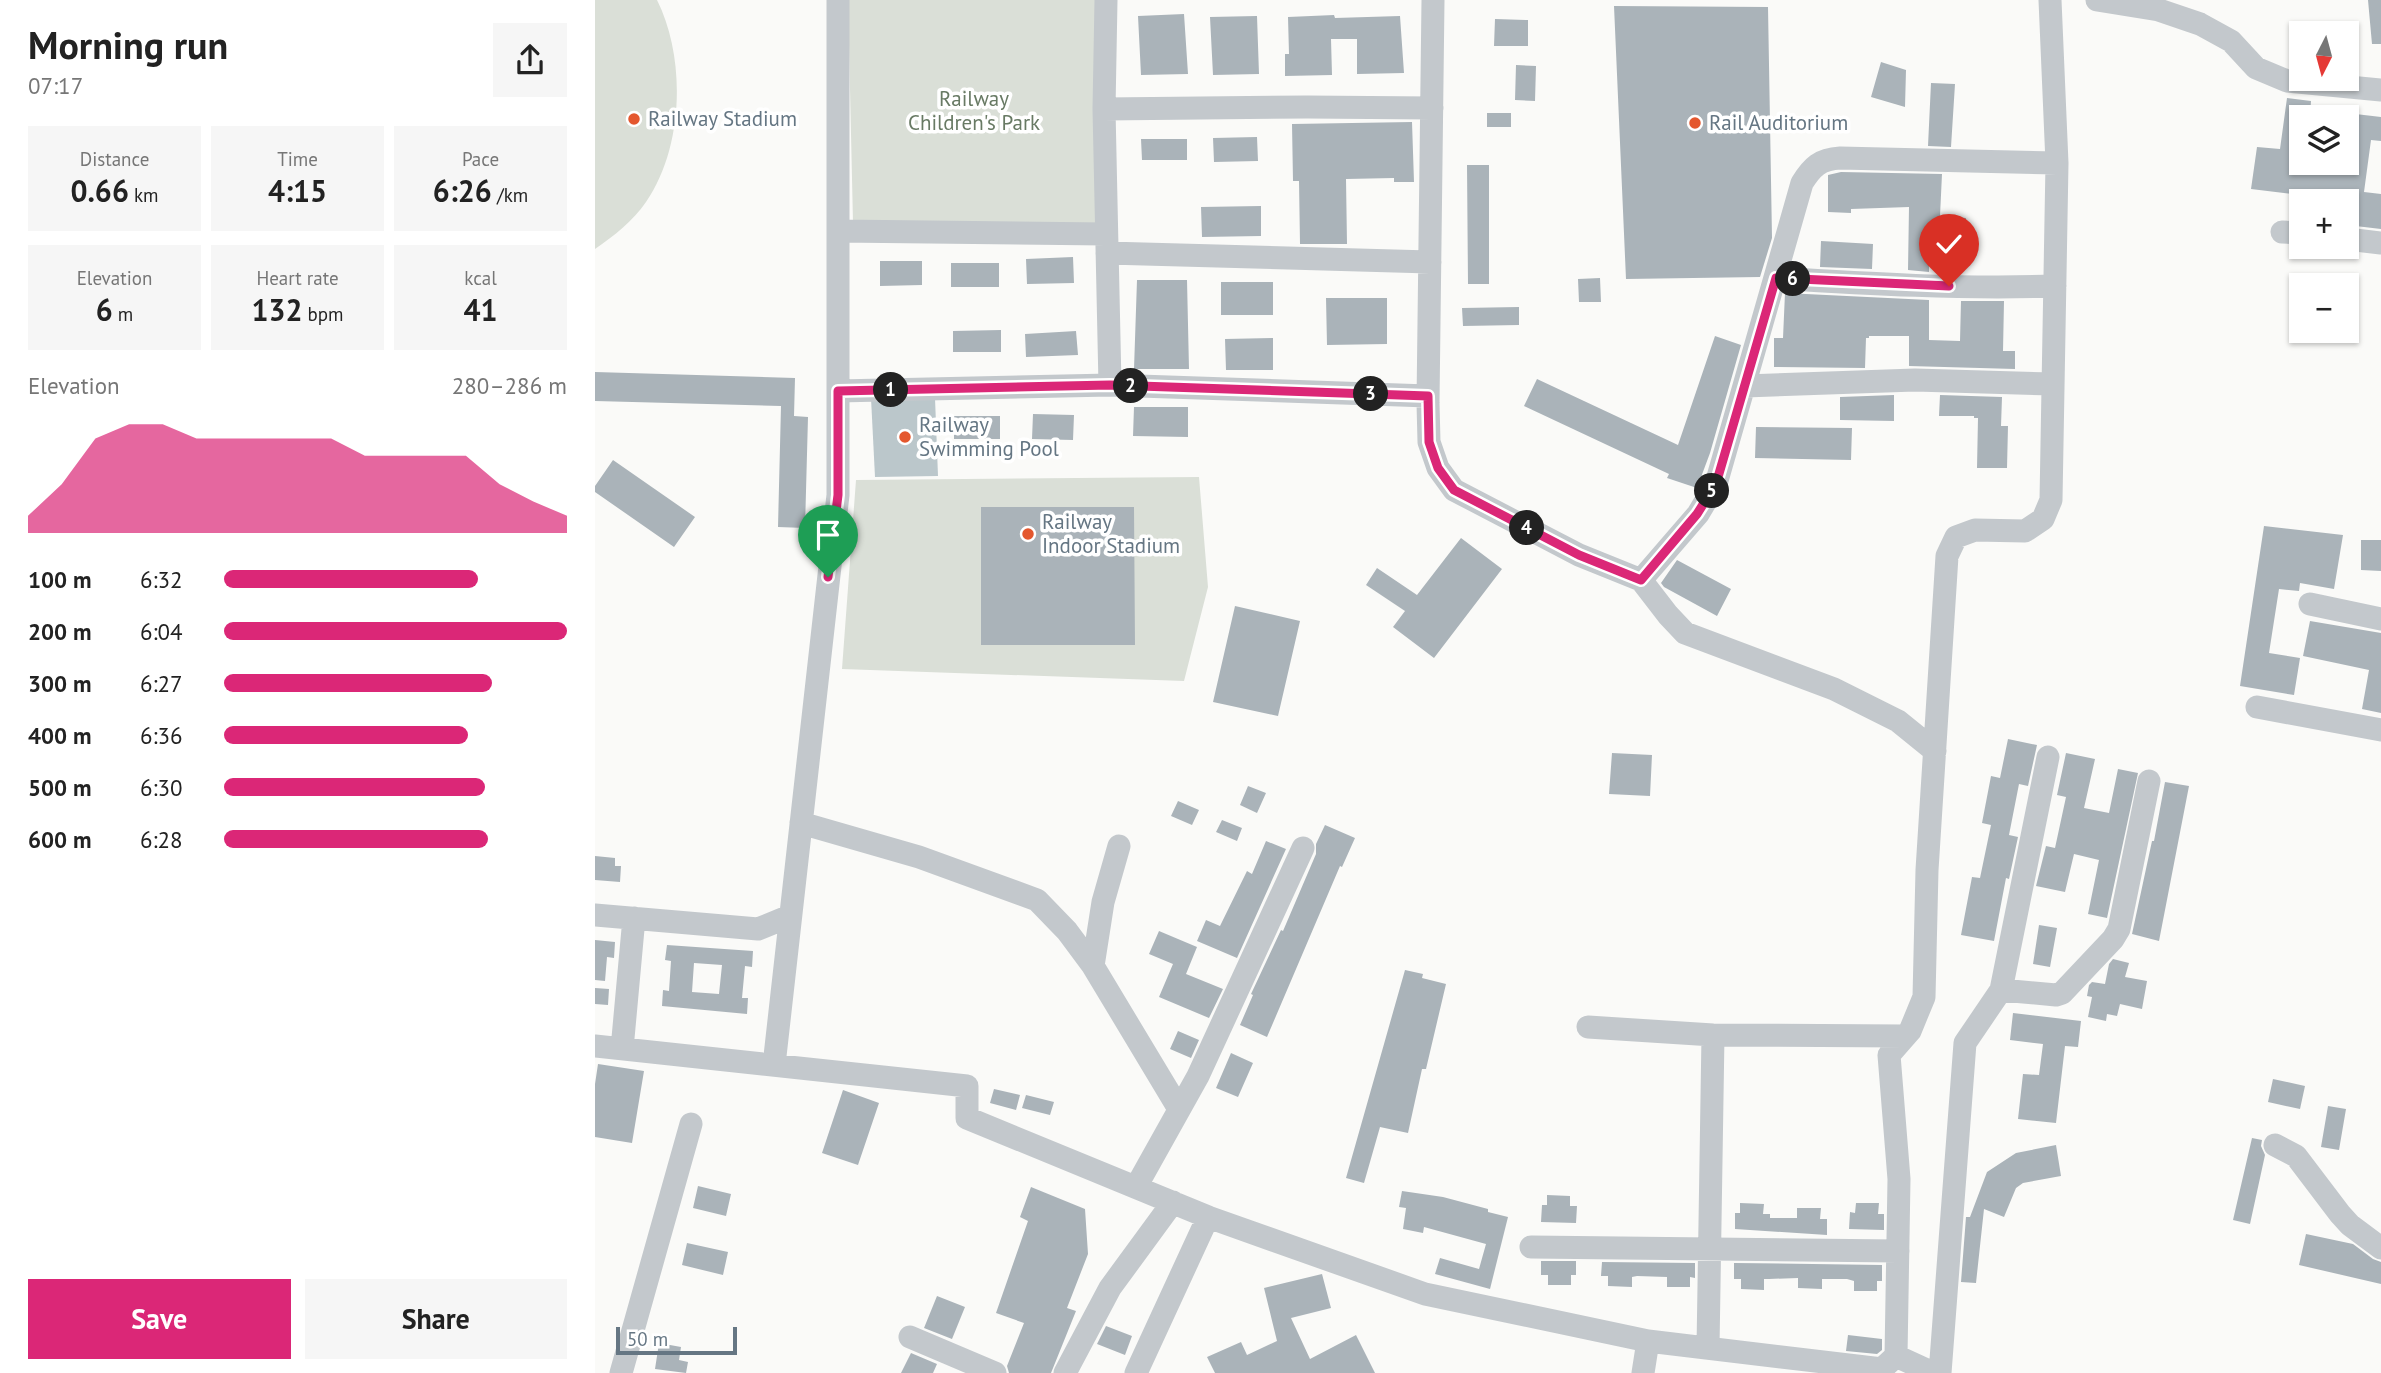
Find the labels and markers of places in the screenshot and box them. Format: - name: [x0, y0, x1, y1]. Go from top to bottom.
- place label: Railway Stadium: [648, 105, 797, 132]
- place label: Rail Auditorium: [1709, 109, 1848, 136]
- marker: Railway Stadium: [626, 111, 642, 127]
- marker: Rail Auditorium: [1687, 115, 1703, 131]
- pin: [1919, 214, 1979, 286]
- pin: 6: [1775, 262, 1811, 296]
- pin: 2: [1113, 368, 1149, 404]
- pin: 1: [873, 372, 909, 408]
- pin: 3: [1353, 376, 1389, 412]
- place label: Railway Swimming Pool: [919, 411, 1059, 462]
- marker: Railway Swimming Pool: [897, 429, 913, 445]
- pin: 5: [1695, 474, 1729, 508]
- pin: [798, 505, 858, 577]
- place label: Railway Indoor Stadium: [1042, 508, 1180, 559]
- pin: 4: [1509, 510, 1545, 546]
- marker: Railway Indoor Stadium: [1020, 526, 1036, 542]

